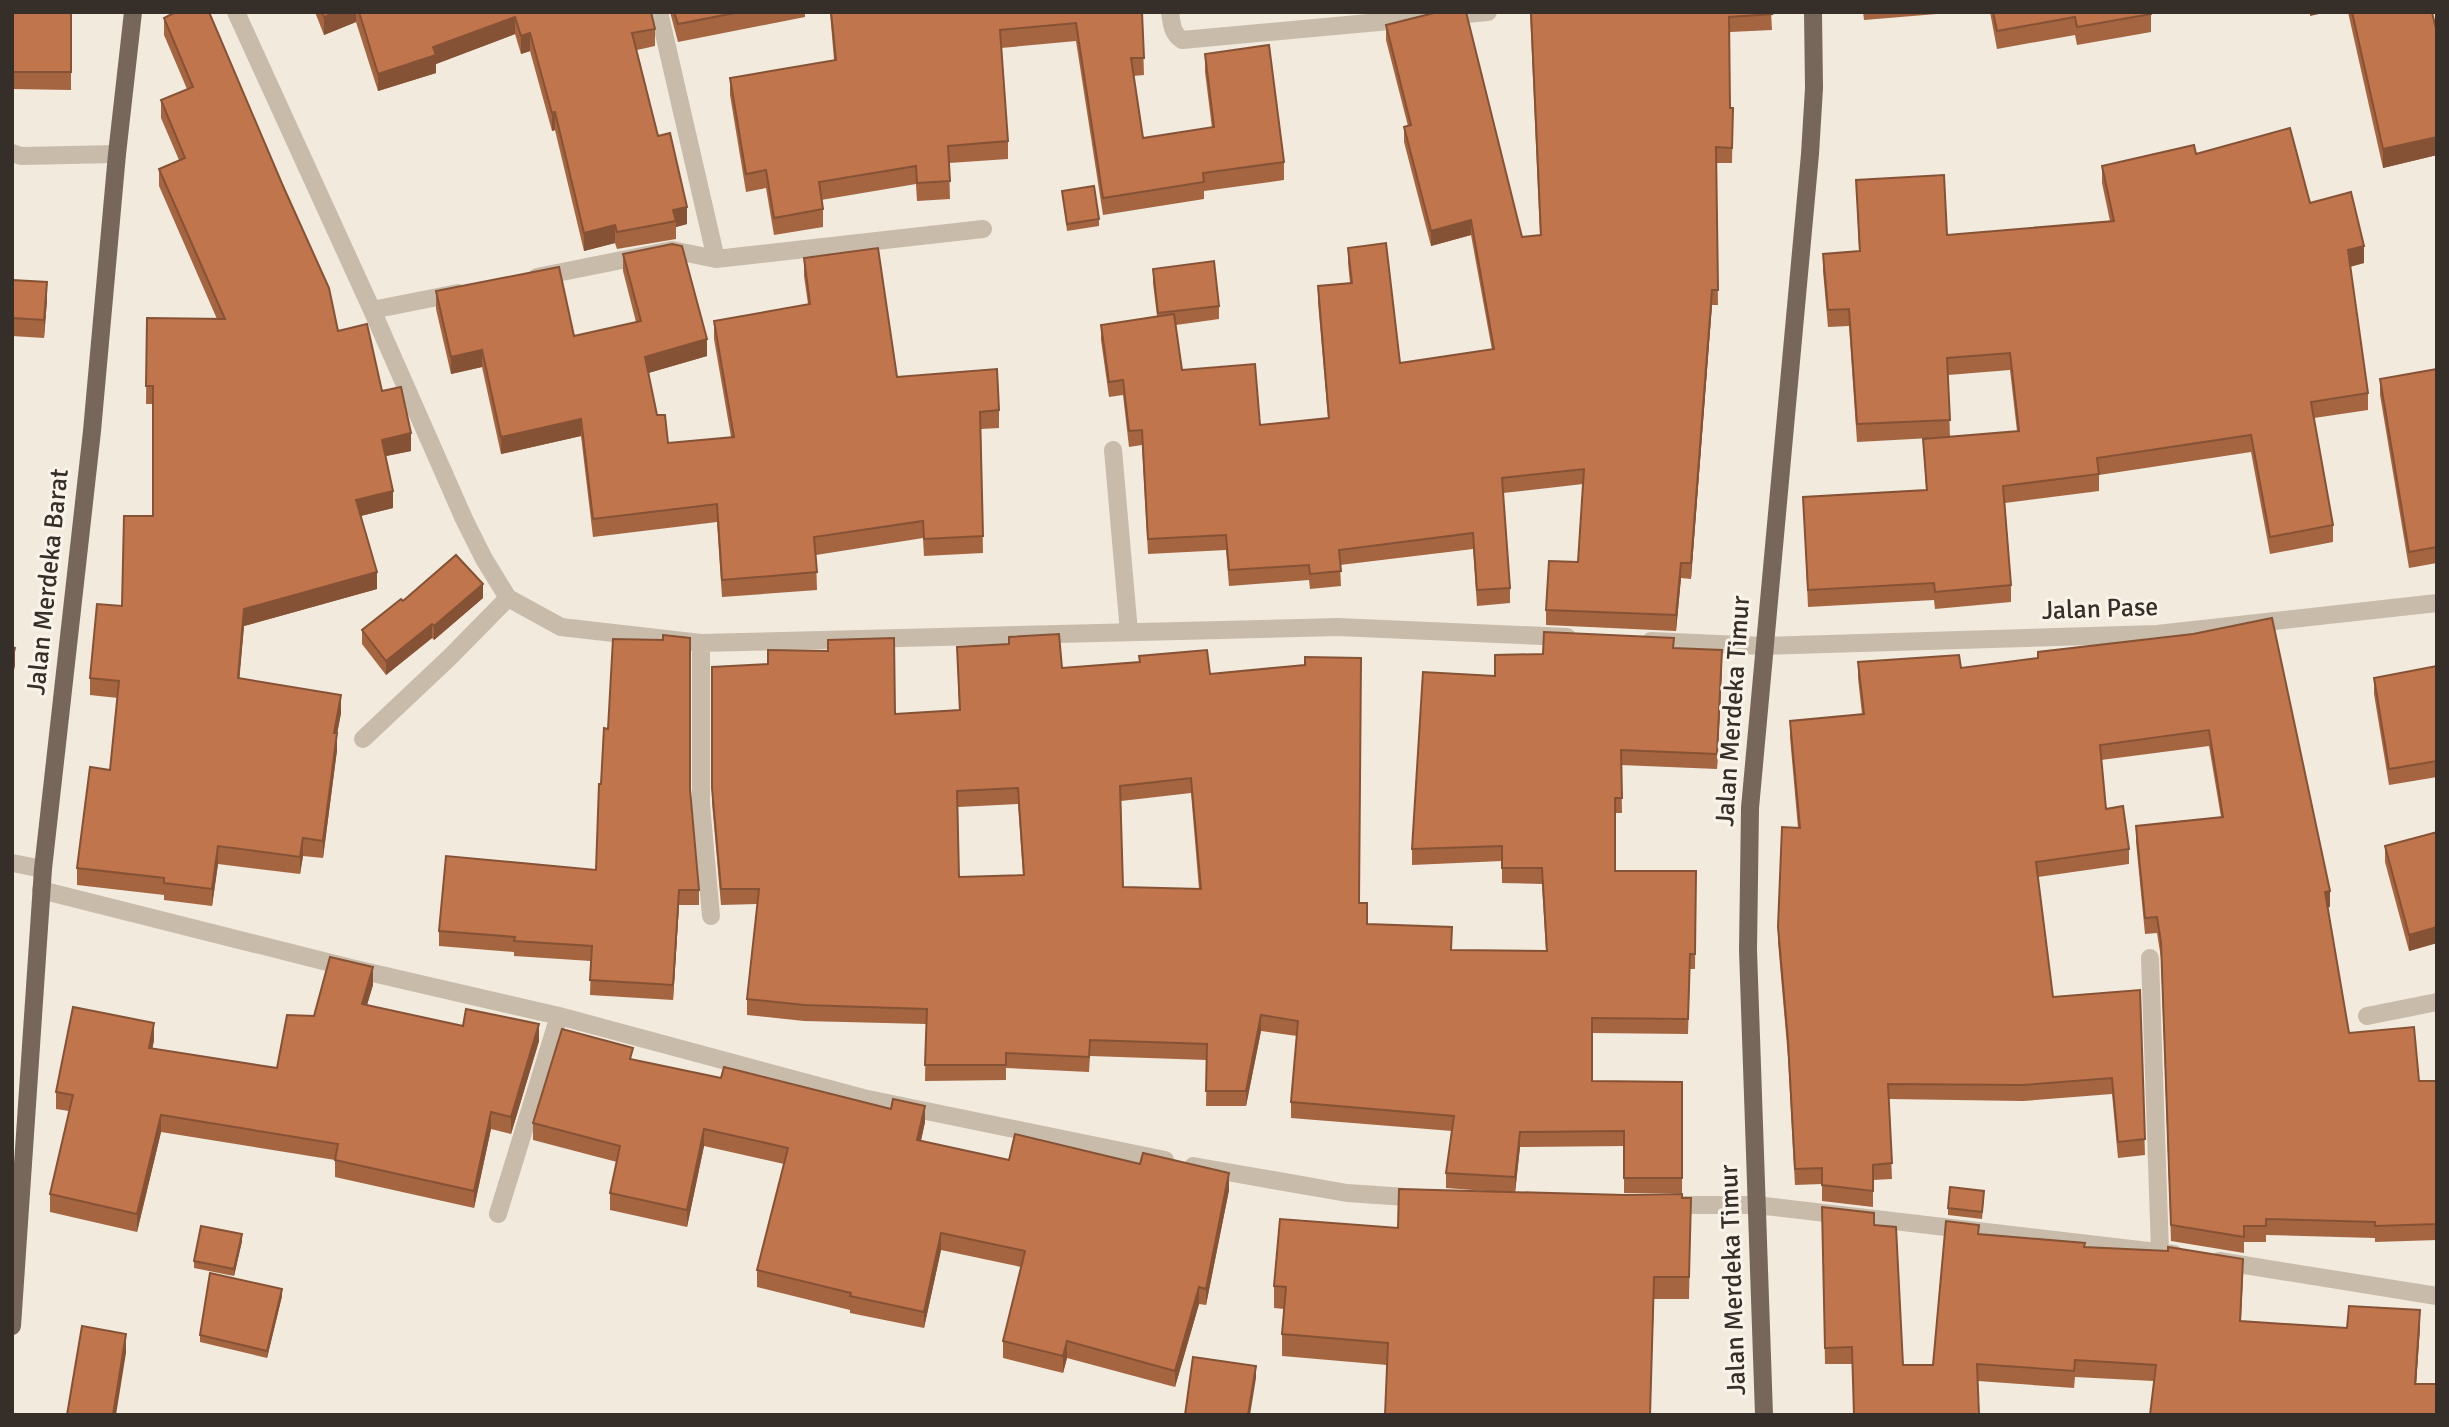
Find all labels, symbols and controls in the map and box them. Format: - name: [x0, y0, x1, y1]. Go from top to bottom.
- street label: Jalan Merdeka Barat: [20, 467, 76, 697]
- street label: Jalan Pase: [2041, 591, 2159, 627]
- street label: Jalan Merdeka Timur: [1709, 594, 1757, 828]
- street label: Jalan Merdeka Timur: [1713, 1163, 1753, 1396]

